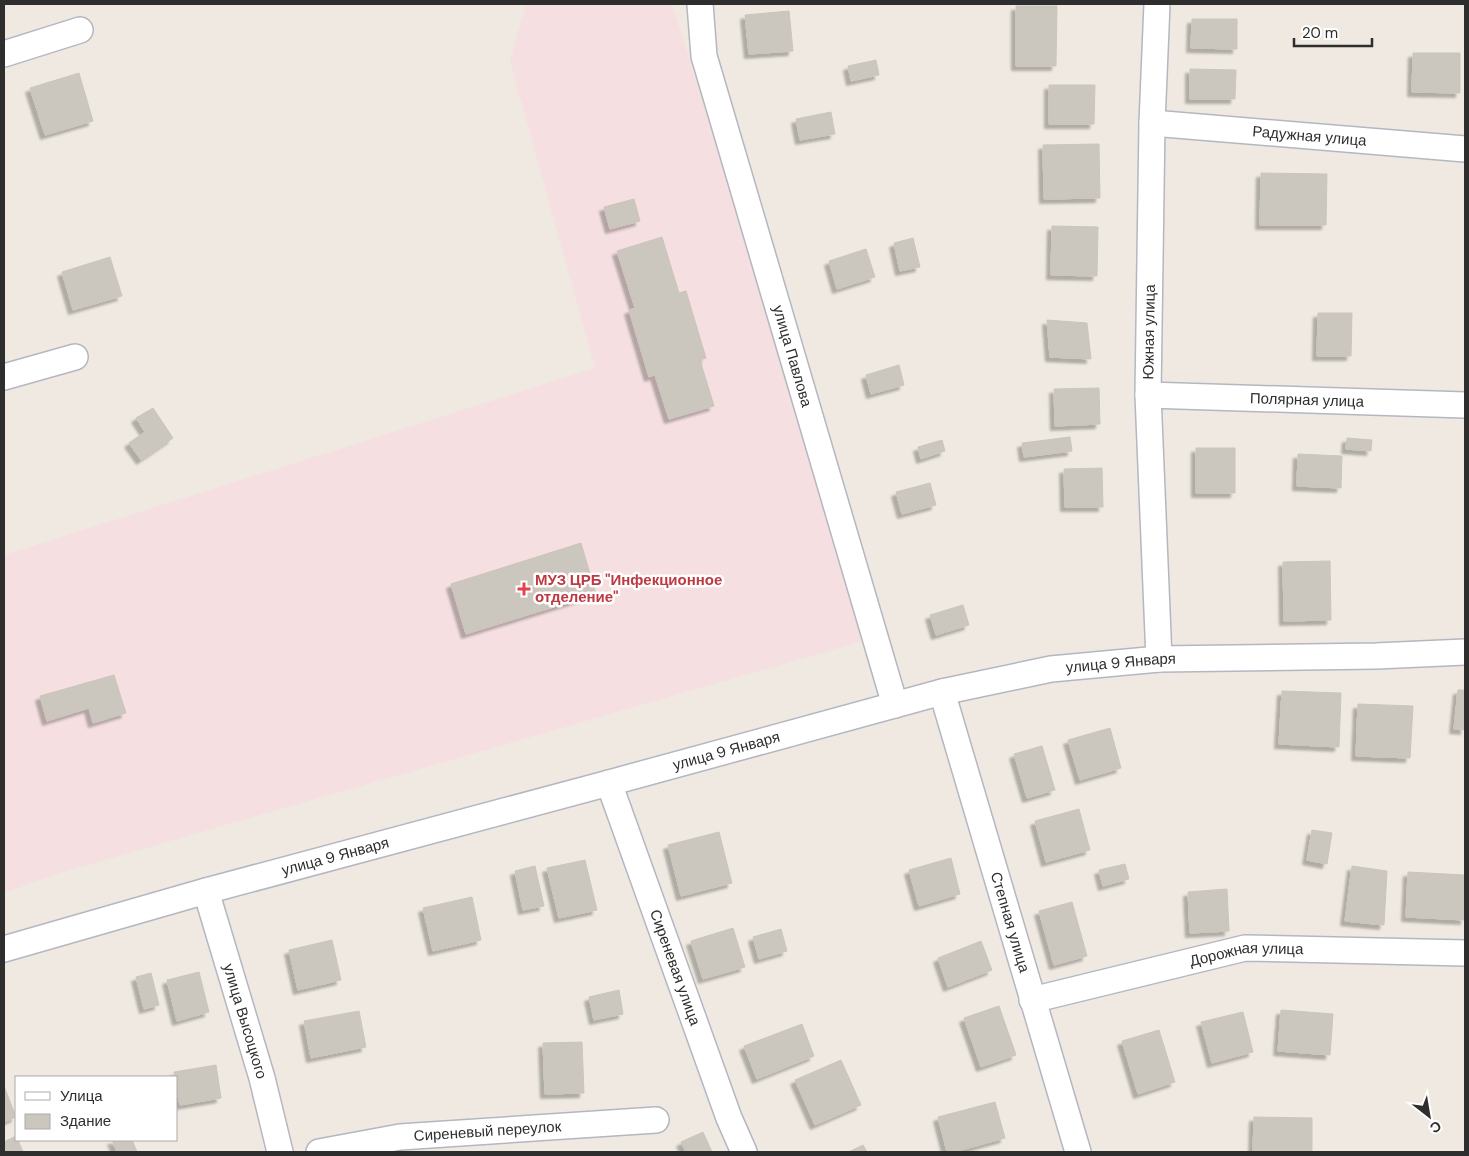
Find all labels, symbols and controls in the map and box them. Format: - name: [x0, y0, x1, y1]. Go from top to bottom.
- scale bar: [1294, 15, 1372, 47]
- text: 20 m: [1302, 23, 1338, 43]
- street label: Радужная улица: [1252, 121, 1368, 151]
- street label: Южная улица: [1138, 284, 1160, 380]
- street label: улица Павлова: [768, 303, 817, 410]
- street label: Полярная улица: [1250, 388, 1365, 412]
- place label: МУЗ ЦРБ "Инфекционное отделение": [535, 570, 722, 607]
- marker: МУЗ ЦРБ "Инфекционное отделение": [517, 582, 531, 596]
- street label: улица 9 Января: [1065, 649, 1176, 678]
- street label: улица 9 Января: [670, 727, 782, 775]
- street label: улица 9 Января: [279, 832, 391, 880]
- street label: Степная улица: [986, 869, 1035, 976]
- street label: Сиреневая улица: [645, 907, 705, 1029]
- street label: Дорожная улица: [1187, 938, 1304, 971]
- street label: улица Высоцкого: [218, 961, 272, 1081]
- legend: [15, 1076, 178, 1141]
- text: Улица: [60, 1086, 103, 1106]
- north arrow: [1404, 1091, 1454, 1141]
- text: Здание: [60, 1111, 111, 1131]
- street label: Сиреневый переулок: [413, 1116, 562, 1146]
- text: С: [1427, 1117, 1445, 1137]

